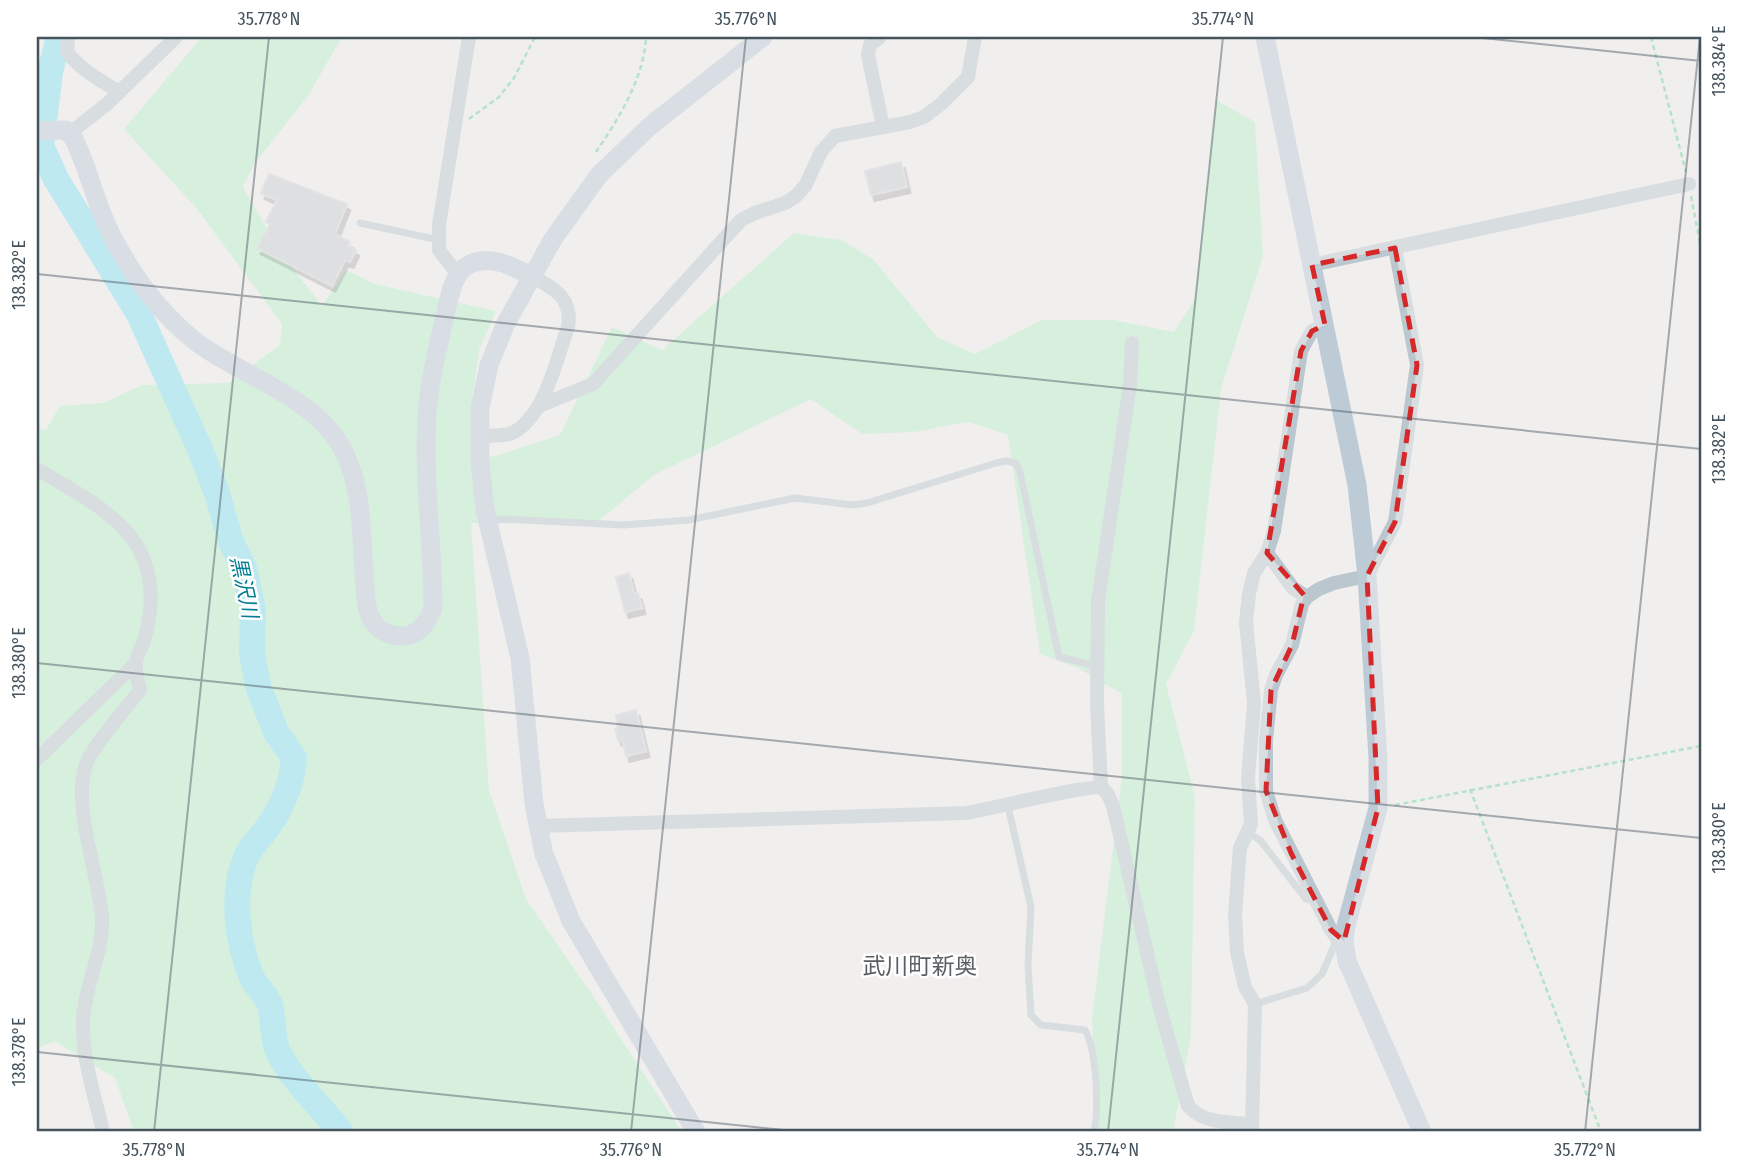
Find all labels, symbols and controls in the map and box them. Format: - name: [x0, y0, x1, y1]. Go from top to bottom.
- text: 35.778°N: [238, 8, 300, 30]
- text: 35.776°N: [715, 8, 777, 30]
- text: 35.774°N: [1192, 8, 1254, 30]
- text: 138.384°E: [1708, 26, 1730, 96]
- text: 138.382°E: [8, 240, 30, 310]
- text: 138.382°E: [1708, 414, 1730, 484]
- water label: 黒沢川: [225, 553, 264, 622]
- text: 138.380°E: [8, 627, 30, 699]
- text: 138.380°E: [1708, 802, 1730, 874]
- district label: 武川町新奥: [863, 952, 978, 980]
- text: 138.378°E: [8, 1018, 30, 1086]
- text: 35.778°N: [123, 1139, 185, 1161]
- text: 35.776°N: [600, 1139, 662, 1161]
- text: 35.774°N: [1077, 1139, 1139, 1161]
- text: 35.772°N: [1554, 1139, 1616, 1161]

